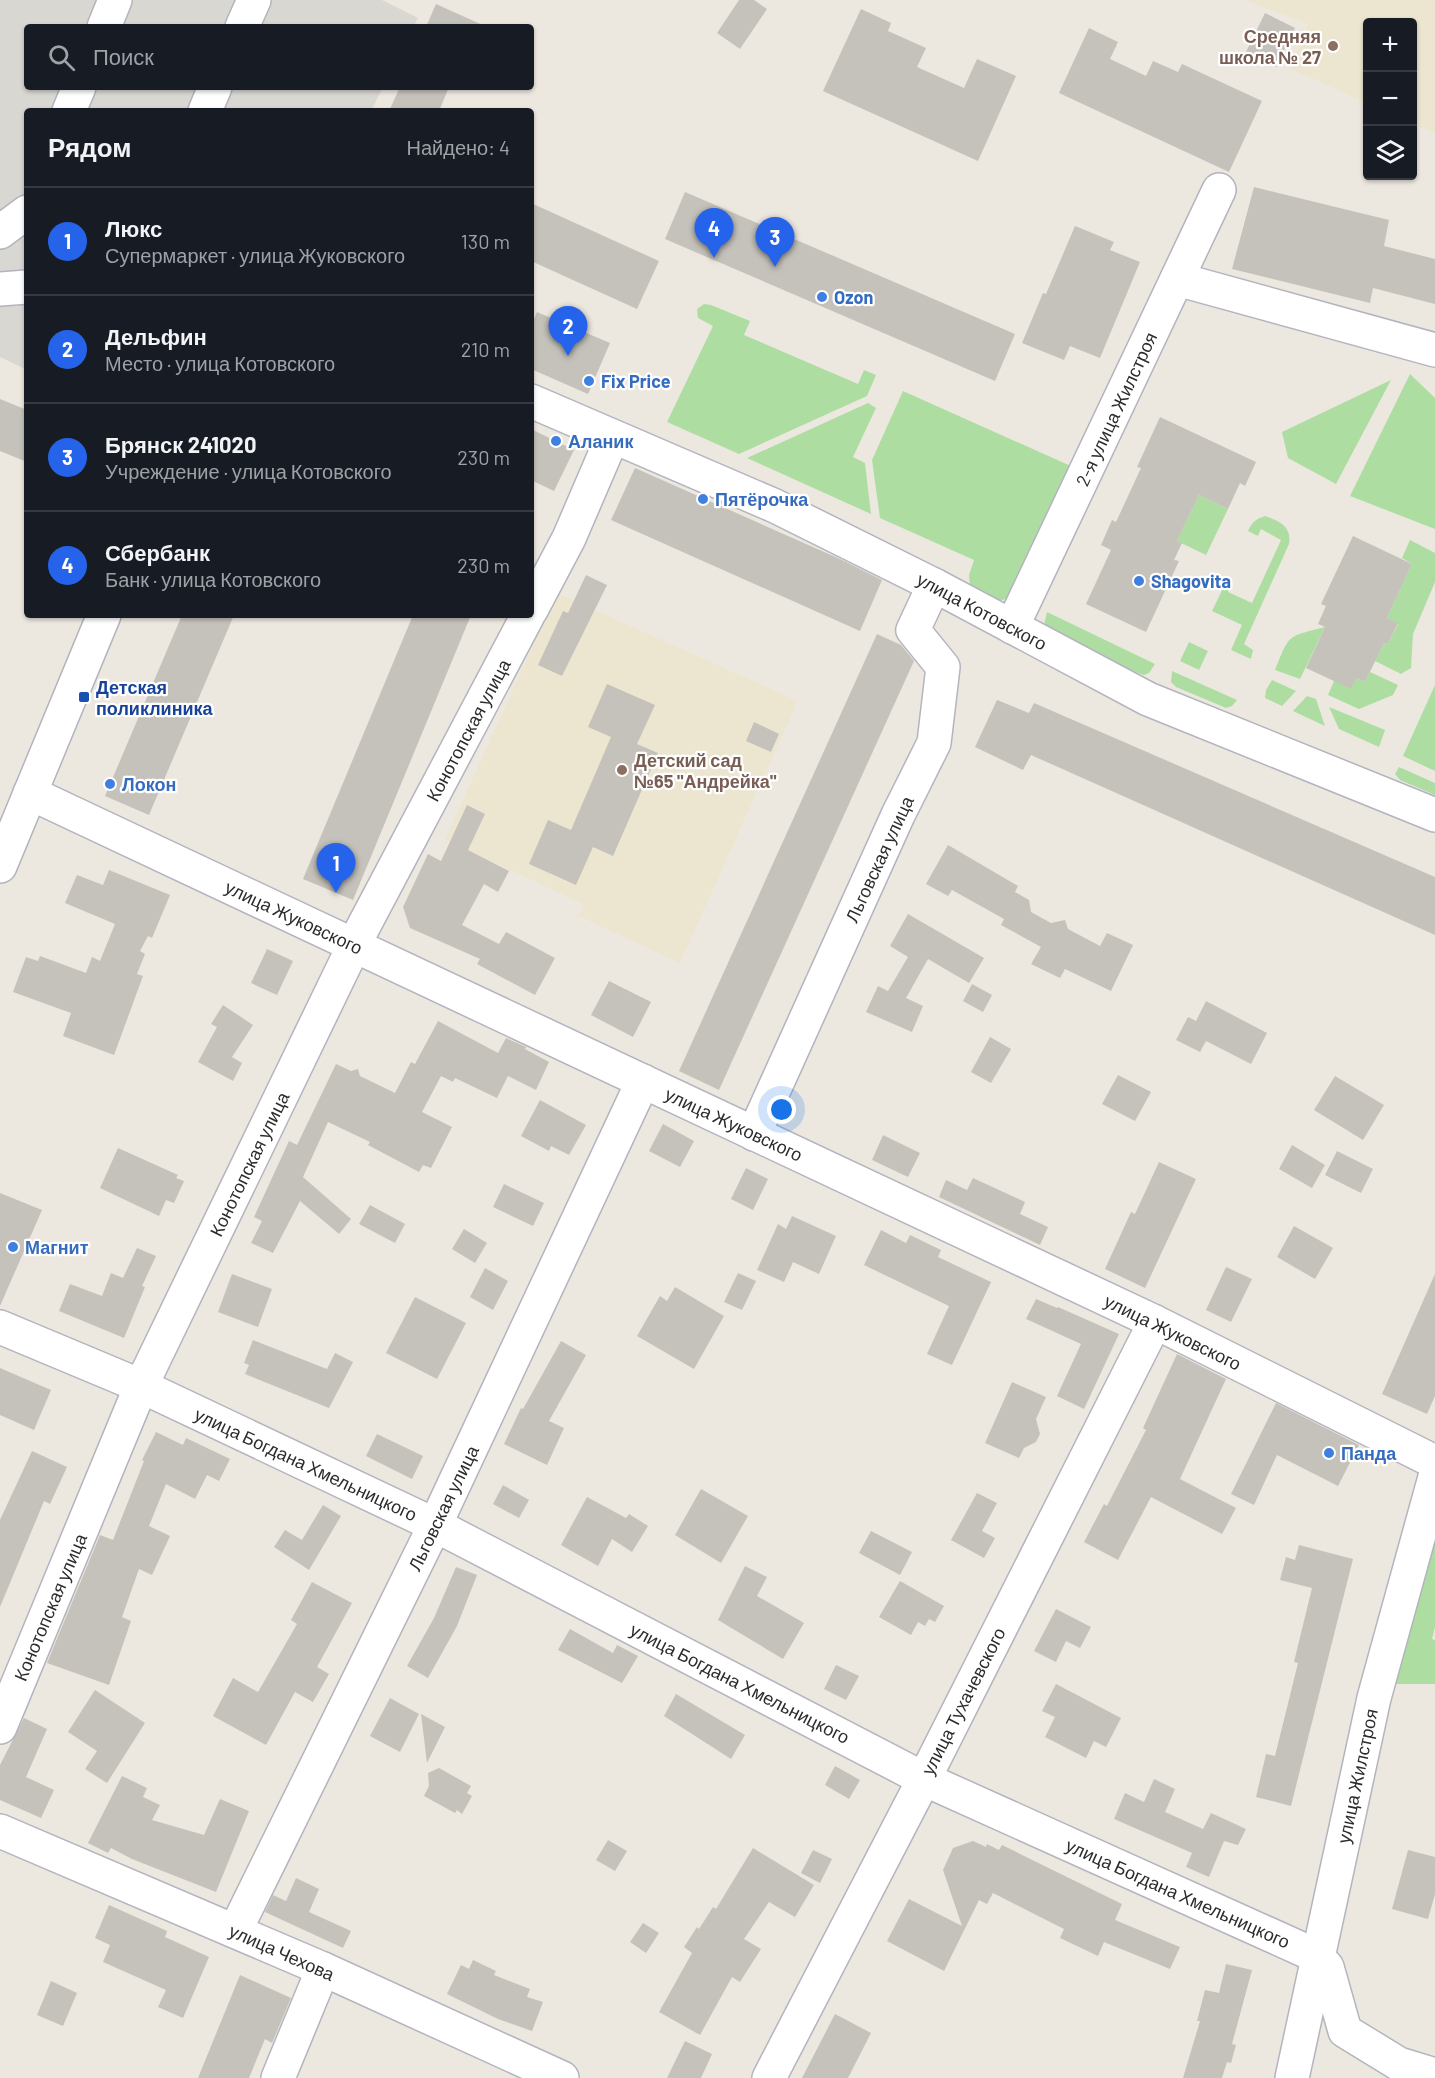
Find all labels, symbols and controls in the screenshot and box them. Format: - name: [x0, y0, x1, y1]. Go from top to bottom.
- map controls: [1363, 18, 1417, 180]
- button: +: [1363, 18, 1417, 72]
- search box: [24, 24, 534, 90]
- place label: Средняя школа № 27: [1219, 25, 1321, 68]
- marker: Средняя школа № 27: [1326, 39, 1340, 53]
- icon: search: [45, 41, 78, 74]
- text: Поиск: [93, 43, 154, 69]
- button: −: [1363, 72, 1417, 126]
- button: layers: [1363, 126, 1417, 180]
- text: Рядом: [48, 131, 131, 162]
- text: Найдено: 4: [407, 135, 510, 159]
- pin: 4: [694, 208, 734, 258]
- text: Люкс: [105, 215, 162, 241]
- pin: 3: [756, 218, 794, 267]
- text: 1: [64, 229, 71, 253]
- text: 130 m: [461, 229, 510, 253]
- text: Супермаркет · улица Жуковского: [105, 243, 405, 267]
- place label: Ozon: [834, 286, 873, 308]
- marker: Ozon: [815, 290, 829, 304]
- pin: 2: [548, 306, 588, 356]
- text: Дельфин: [105, 323, 207, 349]
- street label: 2-я улица Жилстроя: [1071, 329, 1161, 489]
- text: 2: [62, 337, 73, 361]
- text: 210 m: [461, 337, 510, 361]
- text: Место · улица Котовского: [105, 351, 335, 375]
- place label: Fix Price: [601, 370, 671, 392]
- marker: Fix Price: [582, 374, 596, 388]
- place label: Аланик: [568, 430, 634, 452]
- text: Брянск 241020: [105, 431, 256, 457]
- marker: Аланик: [549, 434, 563, 448]
- text: 3: [62, 445, 73, 469]
- text: 230 m: [457, 445, 510, 469]
- text: Учреждение · улица Котовского: [105, 459, 392, 483]
- place label: Пятёрочка: [715, 488, 809, 510]
- marker: Пятёрочка: [696, 492, 710, 506]
- text: Сбербанк: [105, 539, 210, 565]
- text: 4: [61, 553, 74, 577]
- text: 230 m: [457, 553, 510, 577]
- text: Банк · улица Котовского: [105, 567, 321, 591]
- street label: улица Котовского: [913, 568, 1051, 654]
- place label: Shagovita: [1151, 570, 1231, 592]
- marker: Shagovita: [1132, 574, 1146, 588]
- street label: Конотопская улица: [421, 654, 515, 805]
- place label: Детская поликлиника: [96, 676, 214, 719]
- marker: Детская поликлиника: [77, 690, 91, 704]
- place label: Детский сад №65 "Андрейка": [634, 749, 777, 792]
- marker: Детский сад №65 "Андрейка": [615, 763, 629, 777]
- place label: Локон: [122, 773, 176, 795]
- marker: Локон: [103, 777, 117, 791]
- street label: Льговская улица: [840, 791, 918, 926]
- pin: 1: [316, 844, 356, 893]
- street label: улица Жуковского: [222, 875, 366, 959]
- street label: улица Жуковского: [662, 1082, 806, 1166]
- street label: Конотопская улица: [204, 1087, 294, 1240]
- your location: [767, 1095, 796, 1124]
- place label: Магнит: [25, 1236, 89, 1258]
- marker: Магнит: [6, 1240, 20, 1254]
- street label: улица Жуковского: [1101, 1289, 1245, 1375]
- street label: улица Богдана Хмельницкого: [191, 1403, 421, 1525]
- street label: Льговская улица: [403, 1441, 483, 1574]
- place label: Панда: [1341, 1442, 1397, 1464]
- marker: Панда: [1322, 1446, 1336, 1460]
- street label: Конотопская улица: [9, 1529, 91, 1684]
- street label: улица Богдана Хмельницкого: [627, 1618, 853, 1748]
- street label: улица Тухачевского: [916, 1624, 1010, 1778]
- street label: улица Жилстроя: [1332, 1707, 1382, 1845]
- street label: улица Богдана Хмельницкого: [1063, 1834, 1293, 1952]
- street label: улица Чехова: [226, 1919, 339, 1985]

